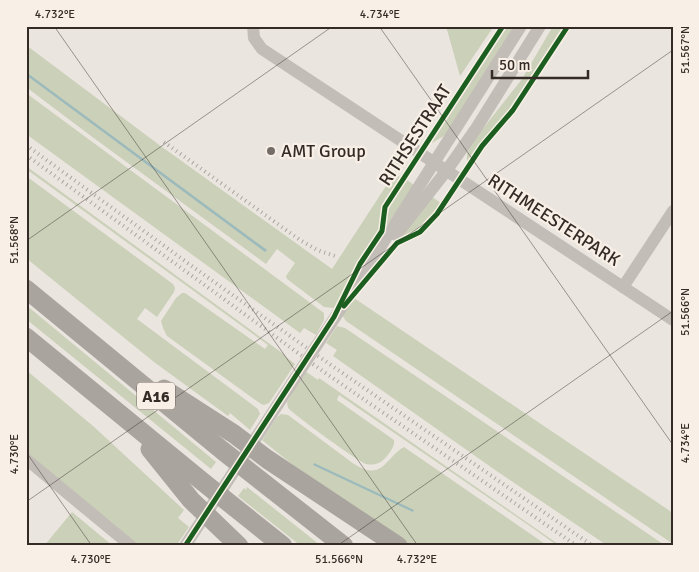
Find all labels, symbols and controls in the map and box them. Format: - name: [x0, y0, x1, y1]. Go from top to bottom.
- text: 4.732°E: [35, 7, 75, 22]
- text: 4.734°E: [360, 7, 400, 22]
- text: 51.567°N: [678, 26, 693, 74]
- scale bar: [492, 48, 588, 80]
- text: 50 m: [499, 56, 530, 74]
- street label: RITHSESTRAAT: [374, 80, 456, 190]
- place label: AMT Group: [281, 140, 366, 162]
- marker: AMT Group: [265, 145, 277, 157]
- street label: RITHMEESTERPARK: [484, 169, 624, 271]
- text: 51.568°N: [7, 216, 22, 264]
- text: 51.566°N: [678, 288, 693, 336]
- road number: A16: [137, 382, 175, 410]
- text: 4.734°E: [678, 423, 693, 463]
- text: 4.730°E: [7, 434, 22, 474]
- text: 4.730°E: [71, 552, 111, 567]
- text: 51.566°N: [315, 552, 363, 567]
- text: 4.732°E: [397, 552, 437, 567]

